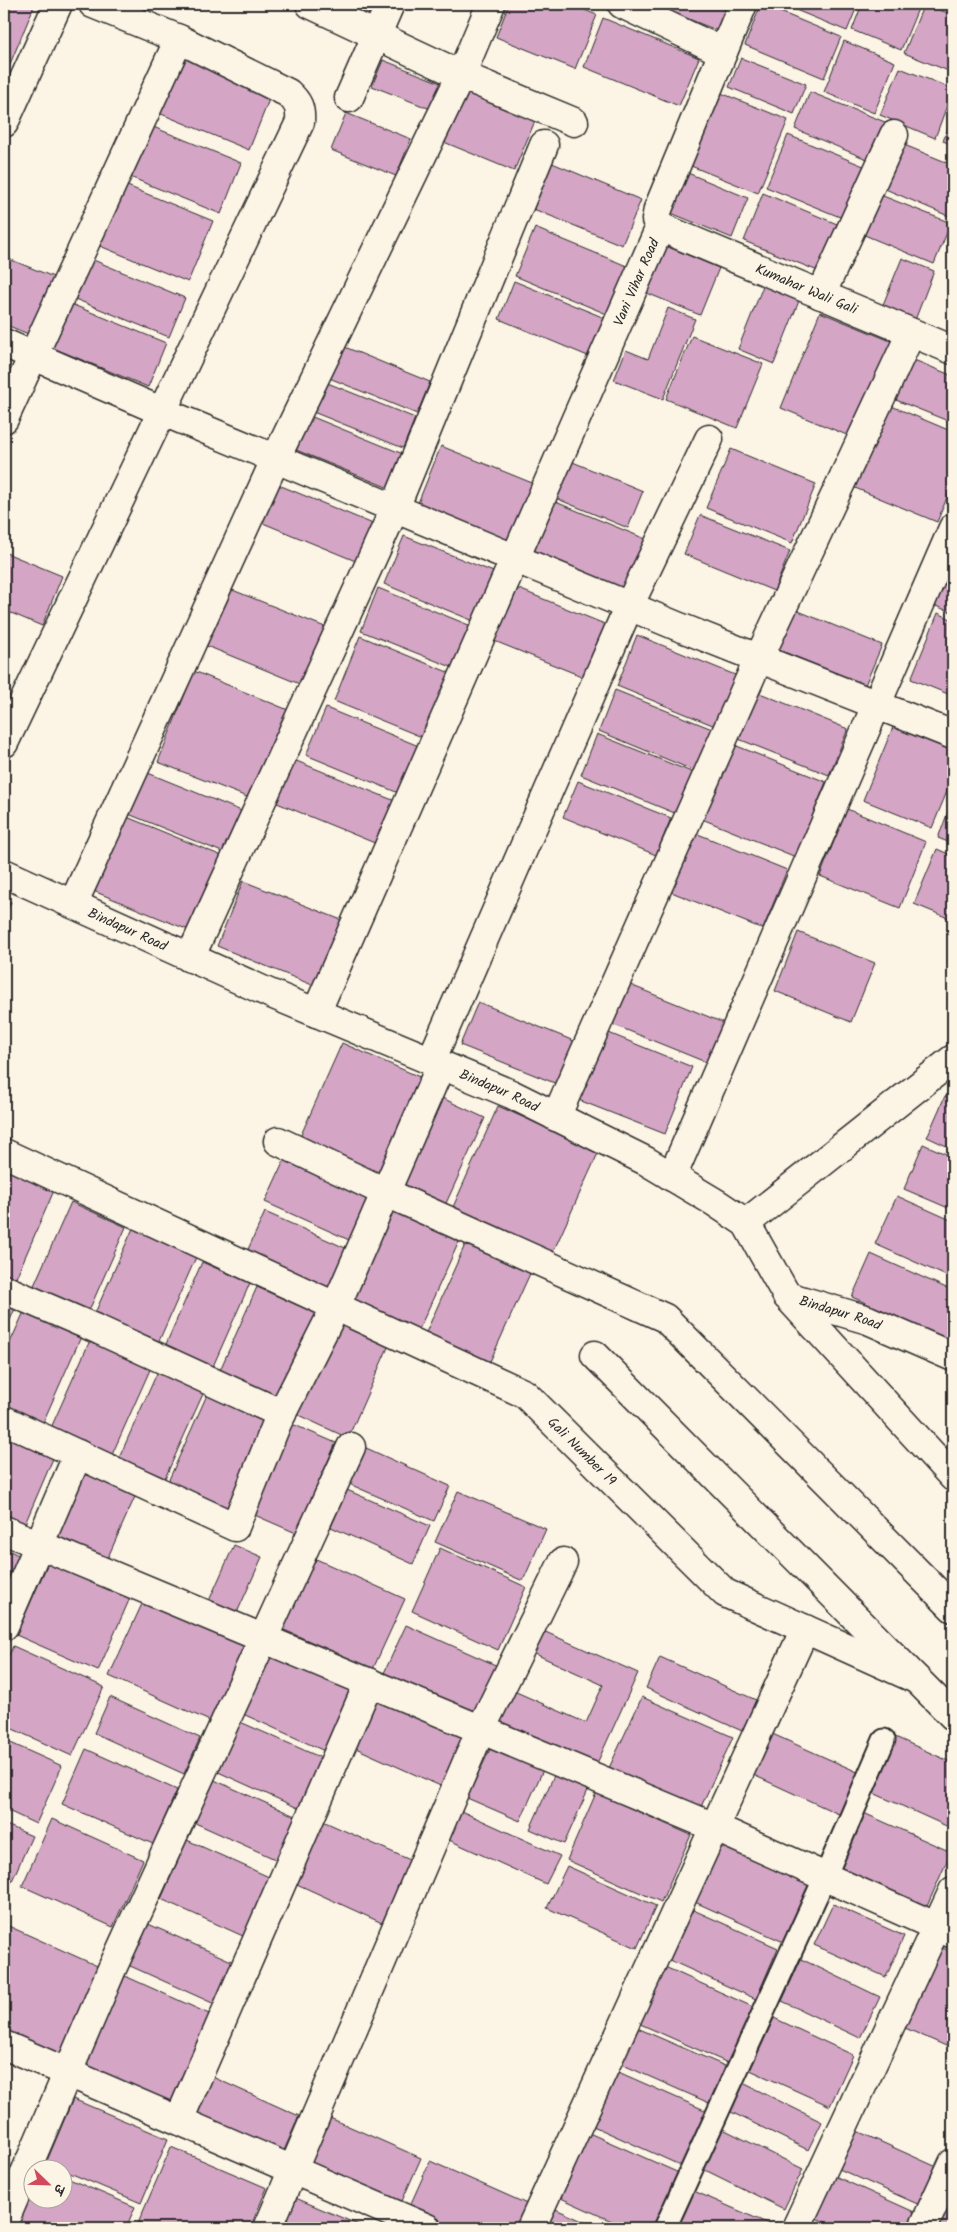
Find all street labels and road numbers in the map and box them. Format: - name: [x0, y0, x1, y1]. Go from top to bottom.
- street label: Vani Vihar Road: [608, 234, 666, 330]
- street label: Kumahar Wali Gali: [752, 258, 861, 321]
- street label: Bindapur Road: [84, 902, 172, 958]
- street label: Bindapur Road: [456, 1064, 544, 1119]
- street label: Bindapur Road: [796, 1290, 886, 1337]
- street label: Gali Number 19: [542, 1412, 621, 1491]

